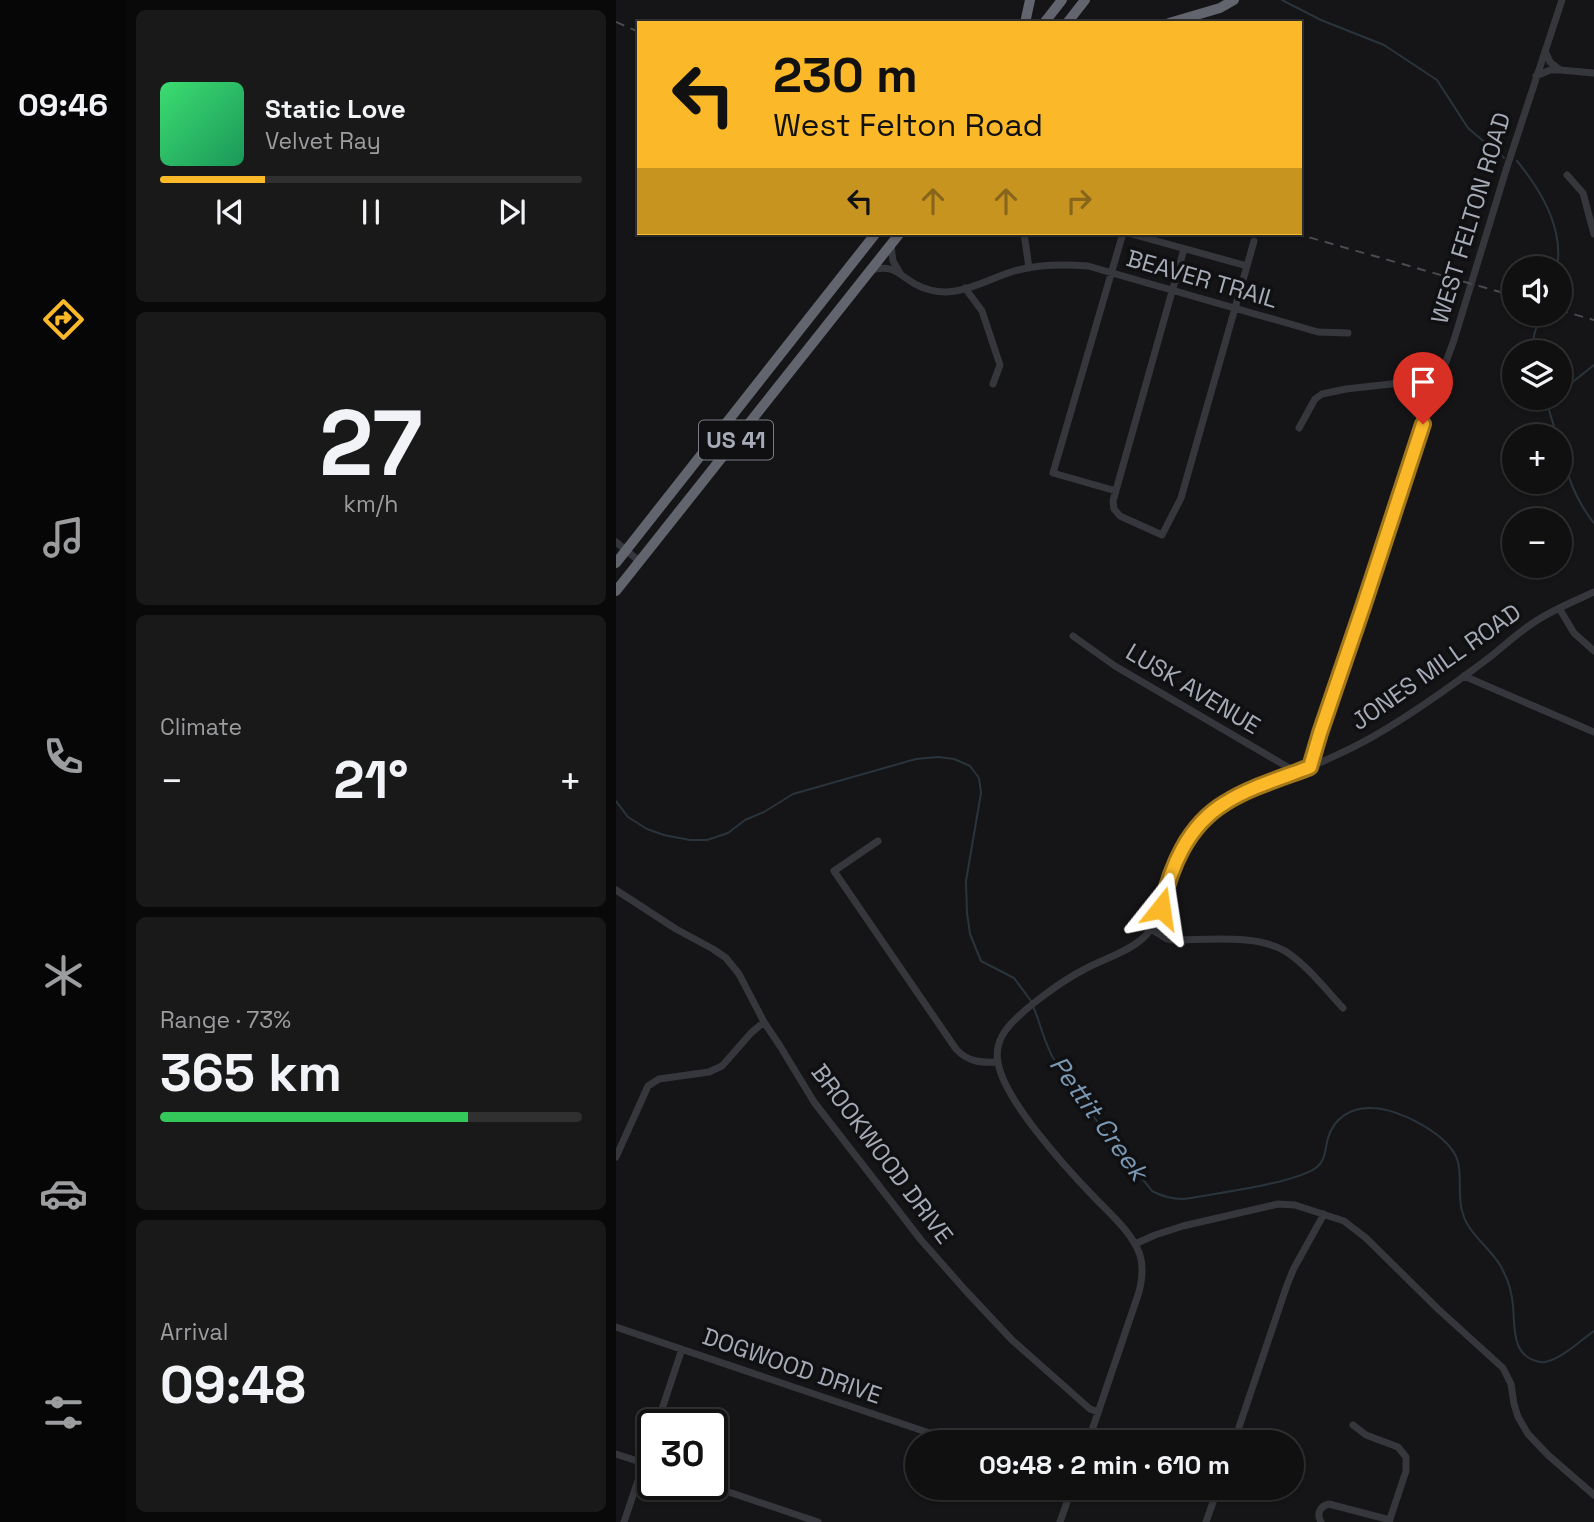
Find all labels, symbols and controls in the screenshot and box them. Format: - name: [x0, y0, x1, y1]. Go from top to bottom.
- text: 230 m: [773, 44, 918, 106]
- icon: left: [658, 49, 749, 140]
- text: 09:46: [18, 85, 108, 125]
- text: Static Love: [265, 92, 406, 126]
- text: West Felton Road: [773, 105, 1043, 145]
- street label: WEST FELTON ROAD: [1424, 109, 1517, 327]
- text: Velvet Ray: [265, 126, 381, 156]
- icon: left: [841, 182, 879, 220]
- icon: ahead: [914, 182, 952, 220]
- icon: ahead: [987, 182, 1025, 220]
- icon: right: [1060, 182, 1098, 220]
- icon: previous: [211, 193, 249, 231]
- icon: pause: [352, 193, 390, 231]
- icon: next: [493, 193, 531, 231]
- street label: BEAVER TRAIL: [1123, 242, 1281, 315]
- map controls: [1502, 256, 1572, 578]
- button: sound: [1502, 256, 1572, 326]
- icon: directions: [39, 295, 88, 344]
- button: layers: [1502, 340, 1572, 410]
- pin: [1393, 352, 1453, 424]
- icon: arrive: [1404, 363, 1442, 401]
- text: 27: [319, 385, 423, 502]
- road number: US 41: [699, 420, 773, 460]
- button: +: [1502, 424, 1572, 494]
- text: km/h: [344, 489, 398, 519]
- button: −: [1502, 508, 1572, 578]
- icon: music: [39, 513, 88, 562]
- street label: JONES MILL ROAD: [1345, 596, 1527, 737]
- street label: LUSK AVENUE: [1120, 636, 1266, 741]
- text: Climate: [160, 712, 242, 742]
- icon: phone: [39, 732, 88, 781]
- text: 21°: [334, 747, 408, 813]
- text: −: [160, 757, 184, 805]
- text: +: [558, 757, 582, 805]
- position arrow: [1124, 871, 1198, 945]
- icon: climate: [39, 951, 88, 1000]
- text: Range · 73%: [160, 1005, 291, 1035]
- text: 365 km: [160, 1040, 342, 1106]
- water label: Pettit Creek: [1042, 1049, 1158, 1190]
- street label: BROOKWOOD DRIVE: [805, 1058, 960, 1250]
- icon: car: [39, 1169, 88, 1218]
- text: Arrival: [160, 1317, 228, 1347]
- street label: DOGWOOD DRIVE: [698, 1320, 886, 1411]
- text: 09:48: [160, 1352, 306, 1418]
- icon: filters: [39, 1388, 88, 1437]
- speed limit sign: 30: [637, 1409, 728, 1500]
- text: 09:48 · 2 min · 610 m: [979, 1448, 1230, 1482]

